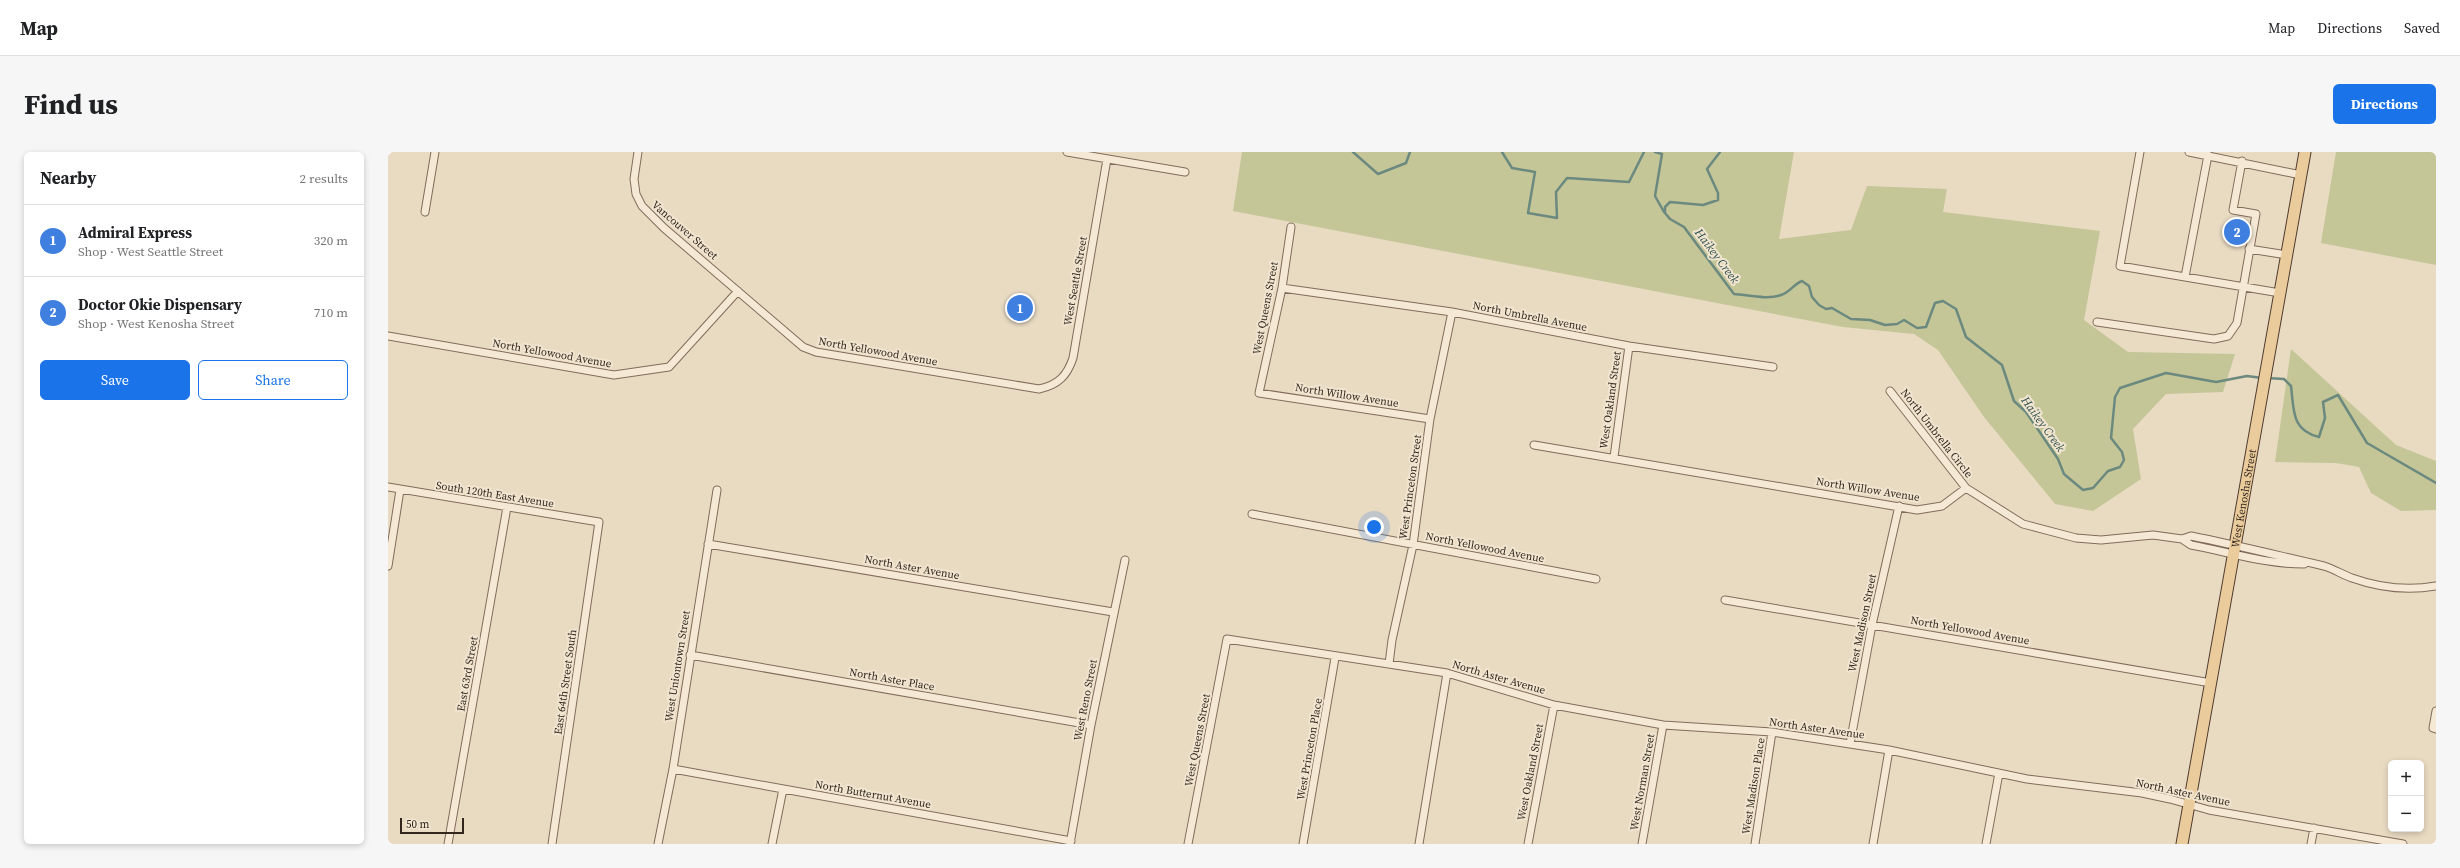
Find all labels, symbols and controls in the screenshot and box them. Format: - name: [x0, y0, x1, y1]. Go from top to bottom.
- text: Map: [20, 15, 58, 41]
- text: Map: [2268, 18, 2295, 38]
- text: Directions: [2317, 18, 2382, 38]
- text: Saved: [2404, 18, 2440, 38]
- button: Directions: [2333, 84, 2436, 124]
- text: Find us: [24, 85, 118, 123]
- text: Nearby: [40, 166, 96, 190]
- text: 2 results: [300, 170, 348, 187]
- street label: Vancouver Street: [648, 198, 721, 263]
- pin: 2: [2224, 217, 2250, 247]
- text: Admiral Express: [78, 222, 192, 243]
- water label: Haikey Creek: [1691, 225, 1743, 287]
- text: 1: [49, 232, 57, 249]
- text: 320 m: [314, 232, 348, 249]
- street label: West Seattle Street: [1060, 235, 1091, 327]
- text: Shop · West Seattle Street: [78, 243, 223, 260]
- street label: West Queens Street: [1249, 260, 1282, 356]
- pin: 1: [1007, 293, 1033, 323]
- text: Doctor Okie Dispensary: [78, 294, 242, 315]
- street label: North Umbrella Avenue: [1471, 298, 1589, 335]
- text: 2: [49, 304, 57, 321]
- text: 710 m: [314, 304, 348, 321]
- text: Shop · West Kenosha Street: [78, 315, 234, 332]
- street label: North Yellowood Avenue: [817, 334, 939, 369]
- street label: North Yellowood Avenue: [491, 336, 613, 371]
- street label: West Oakland Street: [1596, 350, 1625, 450]
- button: Save: [40, 360, 190, 400]
- button: Share: [198, 360, 348, 400]
- street label: North Willow Avenue: [1294, 380, 1400, 411]
- street label: North Umbrella Circle: [1897, 386, 1976, 481]
- water label: Haikey Creek: [2017, 392, 2069, 455]
- street label: West Princeton Street: [1396, 433, 1425, 540]
- street label: West Kenosha Street: [2228, 448, 2260, 549]
- street label: North Willow Avenue: [1815, 474, 1921, 505]
- street label: South 120th East Avenue: [435, 478, 555, 511]
- your location: [1364, 517, 1384, 537]
- street label: North Yellowood Avenue: [1424, 529, 1546, 566]
- street label: North Aster Avenue: [863, 552, 961, 583]
- street label: West Madison Street: [1845, 572, 1880, 673]
- street label: West Uniontown Street: [661, 609, 694, 723]
- street label: North Yellowood Avenue: [1909, 613, 2031, 648]
- street label: East 64th Street South: [551, 628, 580, 736]
- street label: East 63rd Street: [454, 635, 482, 713]
- street label: North Aster Avenue: [1451, 657, 1548, 698]
- street label: West Reno Street: [1070, 658, 1101, 742]
- street label: North Aster Place: [848, 665, 936, 694]
- street label: West Queens Street: [1181, 692, 1214, 788]
- street label: West Princeton Place: [1293, 697, 1326, 801]
- street label: North Aster Avenue: [1768, 714, 1866, 743]
- street label: West Oakland Street: [1514, 722, 1547, 822]
- street label: West Norman Street: [1627, 732, 1658, 832]
- street label: West Madison Place: [1738, 736, 1769, 835]
- map controls: [2388, 760, 2424, 832]
- button: +: [2388, 760, 2424, 796]
- street label: North Aster Avenue: [2134, 775, 2232, 810]
- street label: North Butternut Avenue: [814, 777, 932, 812]
- button: −: [2388, 796, 2424, 832]
- scale bar: [400, 816, 464, 835]
- text: 50 m: [406, 817, 429, 832]

